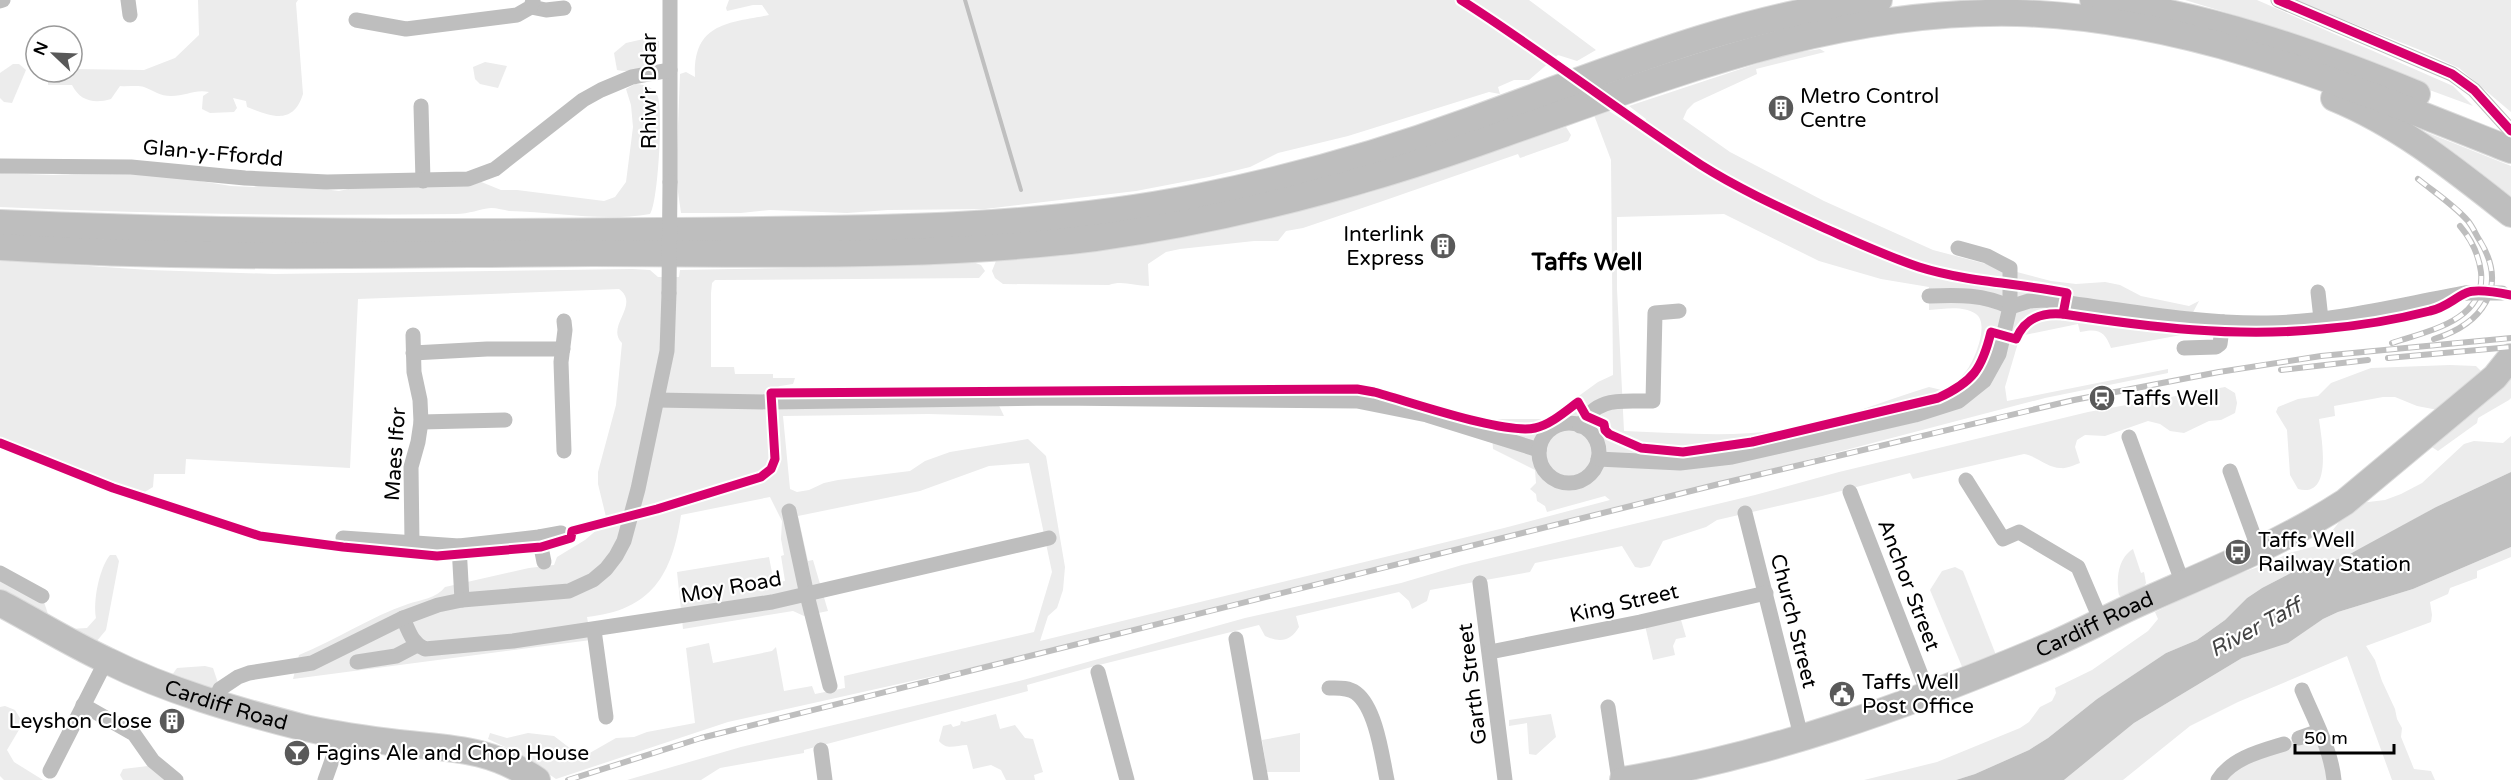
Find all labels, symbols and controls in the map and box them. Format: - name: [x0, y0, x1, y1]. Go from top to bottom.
- north arrow: [24, 24, 84, 84]
- street label: Rhiw'r Ddar: [637, 33, 662, 149]
- text: N: [29, 39, 53, 58]
- place label: Metro Control Centre: [1800, 84, 1939, 133]
- building icon: Metro Control Centre: [1766, 93, 1796, 123]
- street label: Glan-y-Ffordd: [142, 135, 284, 172]
- place label: Interlink Express: [1343, 222, 1424, 271]
- building icon: Interlink Express: [1428, 231, 1458, 261]
- district label: Taffs Well: [1531, 248, 1642, 277]
- station icon: Taffs Well: [2087, 383, 2117, 413]
- place label: Taffs Well: [2122, 386, 2219, 411]
- street label: Maes Ifor: [380, 406, 411, 502]
- street label: Anchor Street: [1872, 516, 1945, 654]
- place label: Taffs Well Railway Station: [2258, 528, 2411, 577]
- bus stop icon: Taffs Well Railway Station: [2223, 537, 2253, 567]
- street label: Church Street: [1765, 551, 1822, 691]
- street label: Moy Road: [679, 566, 784, 609]
- street label: King Street: [1567, 579, 1681, 628]
- street label: Cardiff Road: [2032, 587, 2157, 663]
- water label: River Taff: [2205, 591, 2309, 663]
- street label: Garth Street: [1453, 622, 1492, 746]
- place label: Taffs Well Post Office: [1862, 670, 1974, 719]
- street label: Cardiff Road: [161, 675, 290, 736]
- public building icon: Taffs Well Post Office: [1827, 679, 1857, 709]
- building icon: Leyshon Close: [157, 706, 187, 736]
- place label: Leyshon Close: [8, 709, 152, 734]
- scale bar: [2295, 717, 2394, 755]
- text: 50 m: [2304, 727, 2348, 749]
- bar icon: Fagins Ale and Chop House: [282, 738, 312, 768]
- place label: Fagins Ale and Chop House: [316, 741, 589, 766]

